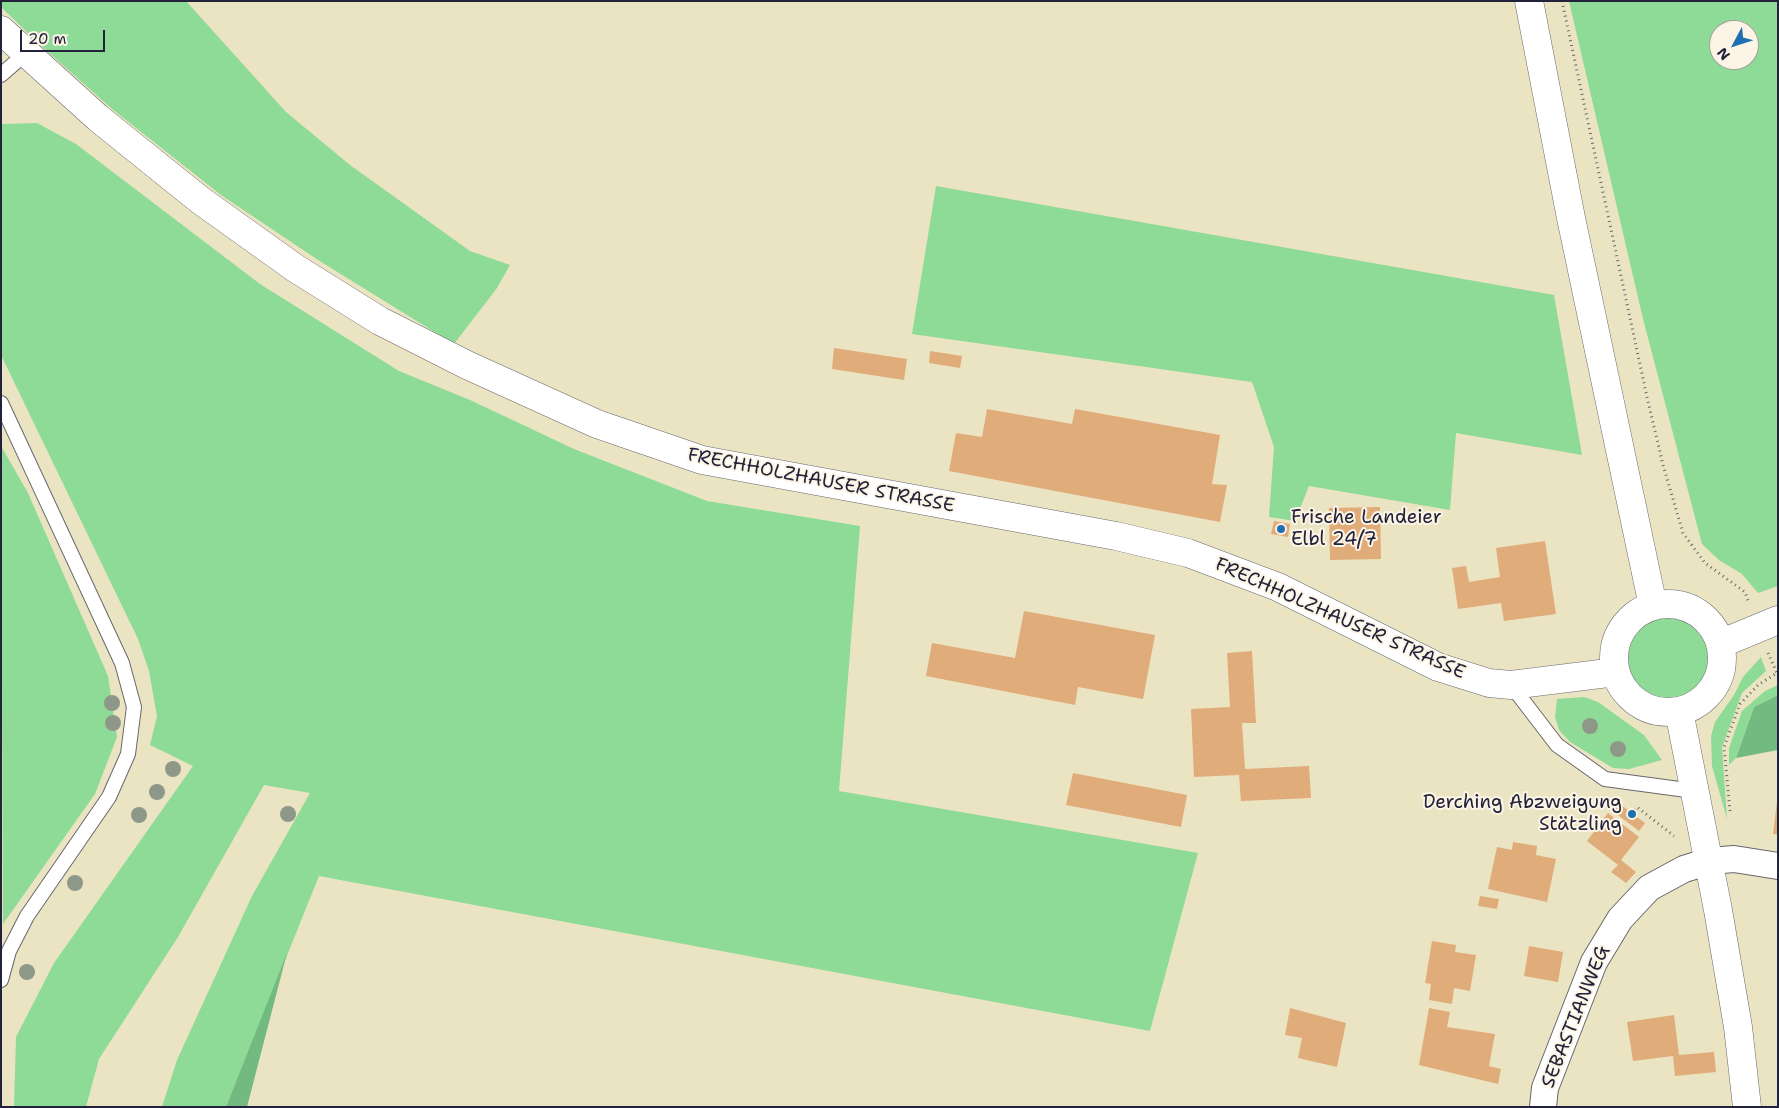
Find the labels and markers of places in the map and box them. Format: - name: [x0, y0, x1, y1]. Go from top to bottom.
- place label: Frische Landeier Elbl 24/7: [1291, 507, 1442, 551]
- marker: Frische Landeier Elbl 24/7: [1275, 523, 1287, 535]
- place label: Derching Abzweigung Stätzling: [1423, 792, 1622, 836]
- marker: Derching Abzweigung Stätzling: [1626, 808, 1638, 820]

